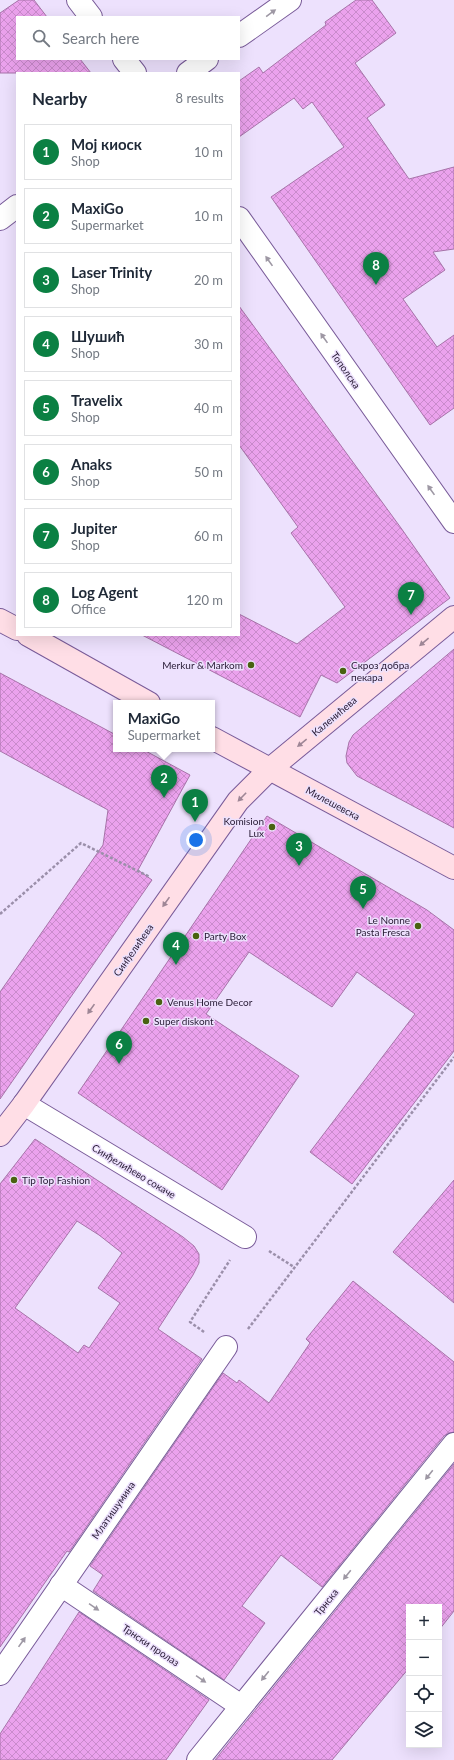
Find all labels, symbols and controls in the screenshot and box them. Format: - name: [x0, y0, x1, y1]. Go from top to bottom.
- one-way arrow: [266, 9, 277, 17]
- search box: [16, 16, 240, 60]
- icon: search: [30, 27, 52, 49]
- text: Search here: [62, 29, 139, 47]
- text: Nearby: [32, 88, 87, 109]
- text: 8 results: [176, 90, 224, 106]
- text: Мој киоск: [71, 135, 142, 153]
- text: 1: [42, 144, 50, 160]
- text: 10 m: [194, 144, 223, 160]
- text: Shop: [71, 153, 100, 169]
- text: MaxiGo: [71, 199, 124, 217]
- text: 2: [42, 208, 50, 224]
- text: 10 m: [194, 208, 223, 224]
- text: Supermarket: [71, 217, 144, 233]
- pin: 8: [363, 252, 389, 285]
- one-way arrow: [265, 256, 273, 266]
- text: Laser Trinity: [71, 263, 152, 281]
- text: 3: [42, 272, 50, 288]
- text: 20 m: [194, 272, 223, 288]
- text: Shop: [71, 281, 100, 297]
- text: Шушић: [71, 327, 125, 345]
- one-way arrow: [320, 333, 328, 343]
- text: 4: [42, 336, 50, 352]
- text: 30 m: [194, 336, 223, 352]
- text: Shop: [71, 345, 100, 361]
- street label: Тополска: [329, 349, 363, 391]
- text: Travelix: [71, 391, 122, 409]
- text: 5: [42, 400, 50, 416]
- text: 40 m: [194, 400, 223, 416]
- text: Shop: [71, 409, 100, 425]
- text: Anaks: [71, 455, 112, 473]
- text: 6: [42, 464, 50, 480]
- text: 50 m: [194, 464, 223, 480]
- text: Shop: [71, 473, 100, 489]
- one-way arrow: [427, 485, 435, 495]
- text: Jupiter: [71, 519, 117, 537]
- text: 7: [42, 528, 50, 544]
- text: 60 m: [194, 528, 223, 544]
- text: Shop: [71, 537, 100, 553]
- pin: 7: [398, 582, 424, 615]
- text: Log Agent: [71, 583, 138, 601]
- text: 8: [42, 592, 50, 608]
- text: 120 m: [186, 592, 223, 608]
- text: Office: [71, 601, 106, 617]
- one-way arrow: [419, 637, 429, 646]
- place label: Merkur & Markom: [162, 659, 243, 671]
- place label: Скроз добра пекара: [351, 659, 409, 683]
- marker: Merkur & Markom: [246, 660, 256, 670]
- marker: Скроз добра пекара: [338, 666, 348, 676]
- street label: Каленићева: [309, 694, 359, 738]
- popup: [113, 700, 215, 752]
- text: MaxiGo: [128, 709, 180, 727]
- text: Supermarket: [128, 727, 200, 743]
- one-way arrow: [297, 738, 308, 747]
- pin: 2: [151, 765, 177, 798]
- street label: Милешевска: [304, 784, 362, 822]
- pin: 1: [182, 789, 208, 822]
- one-way arrow: [237, 792, 247, 802]
- place label: Komision Lux: [223, 815, 264, 839]
- marker: Komision Lux: [267, 822, 277, 832]
- your location: [186, 830, 206, 850]
- pin: 3: [286, 833, 312, 866]
- pin: 5: [350, 876, 376, 909]
- one-way arrow: [162, 897, 170, 908]
- place label: Le Nonne Pasta Fresca: [356, 914, 410, 938]
- street label: Синђелићева: [111, 921, 155, 979]
- marker: Le Nonne Pasta Fresca: [413, 921, 423, 931]
- place label: Party Box: [204, 930, 246, 942]
- marker: Party Box: [191, 931, 201, 941]
- pin: 4: [163, 932, 189, 965]
- place label: Venus Home Decor: [167, 996, 253, 1008]
- marker: Venus Home Decor: [154, 997, 164, 1007]
- one-way arrow: [87, 1003, 95, 1014]
- place label: Super diskont: [154, 1015, 214, 1027]
- marker: Super diskont: [141, 1016, 151, 1026]
- pin: 6: [106, 1031, 132, 1064]
- street label: Синђелићево сокаче: [90, 1141, 178, 1201]
- place label: Tip Top Fashion: [22, 1174, 90, 1186]
- marker: Tip Top Fashion: [9, 1175, 19, 1185]
- one-way arrow: [425, 1469, 434, 1480]
- street label: Млатишумина: [89, 1479, 137, 1541]
- one-way arrow: [343, 1570, 352, 1581]
- street label: Трнска: [312, 1586, 340, 1618]
- one-way arrow: [89, 1603, 99, 1611]
- map controls: [406, 1604, 442, 1748]
- button: +: [406, 1604, 442, 1640]
- street label: Трнски пролаз: [120, 1621, 182, 1669]
- one-way arrow: [18, 1637, 26, 1647]
- button: −: [406, 1640, 442, 1676]
- one-way arrow: [261, 1671, 270, 1682]
- one-way arrow: [196, 1675, 207, 1683]
- button: locate: [406, 1676, 442, 1712]
- button: layers: [406, 1712, 442, 1748]

